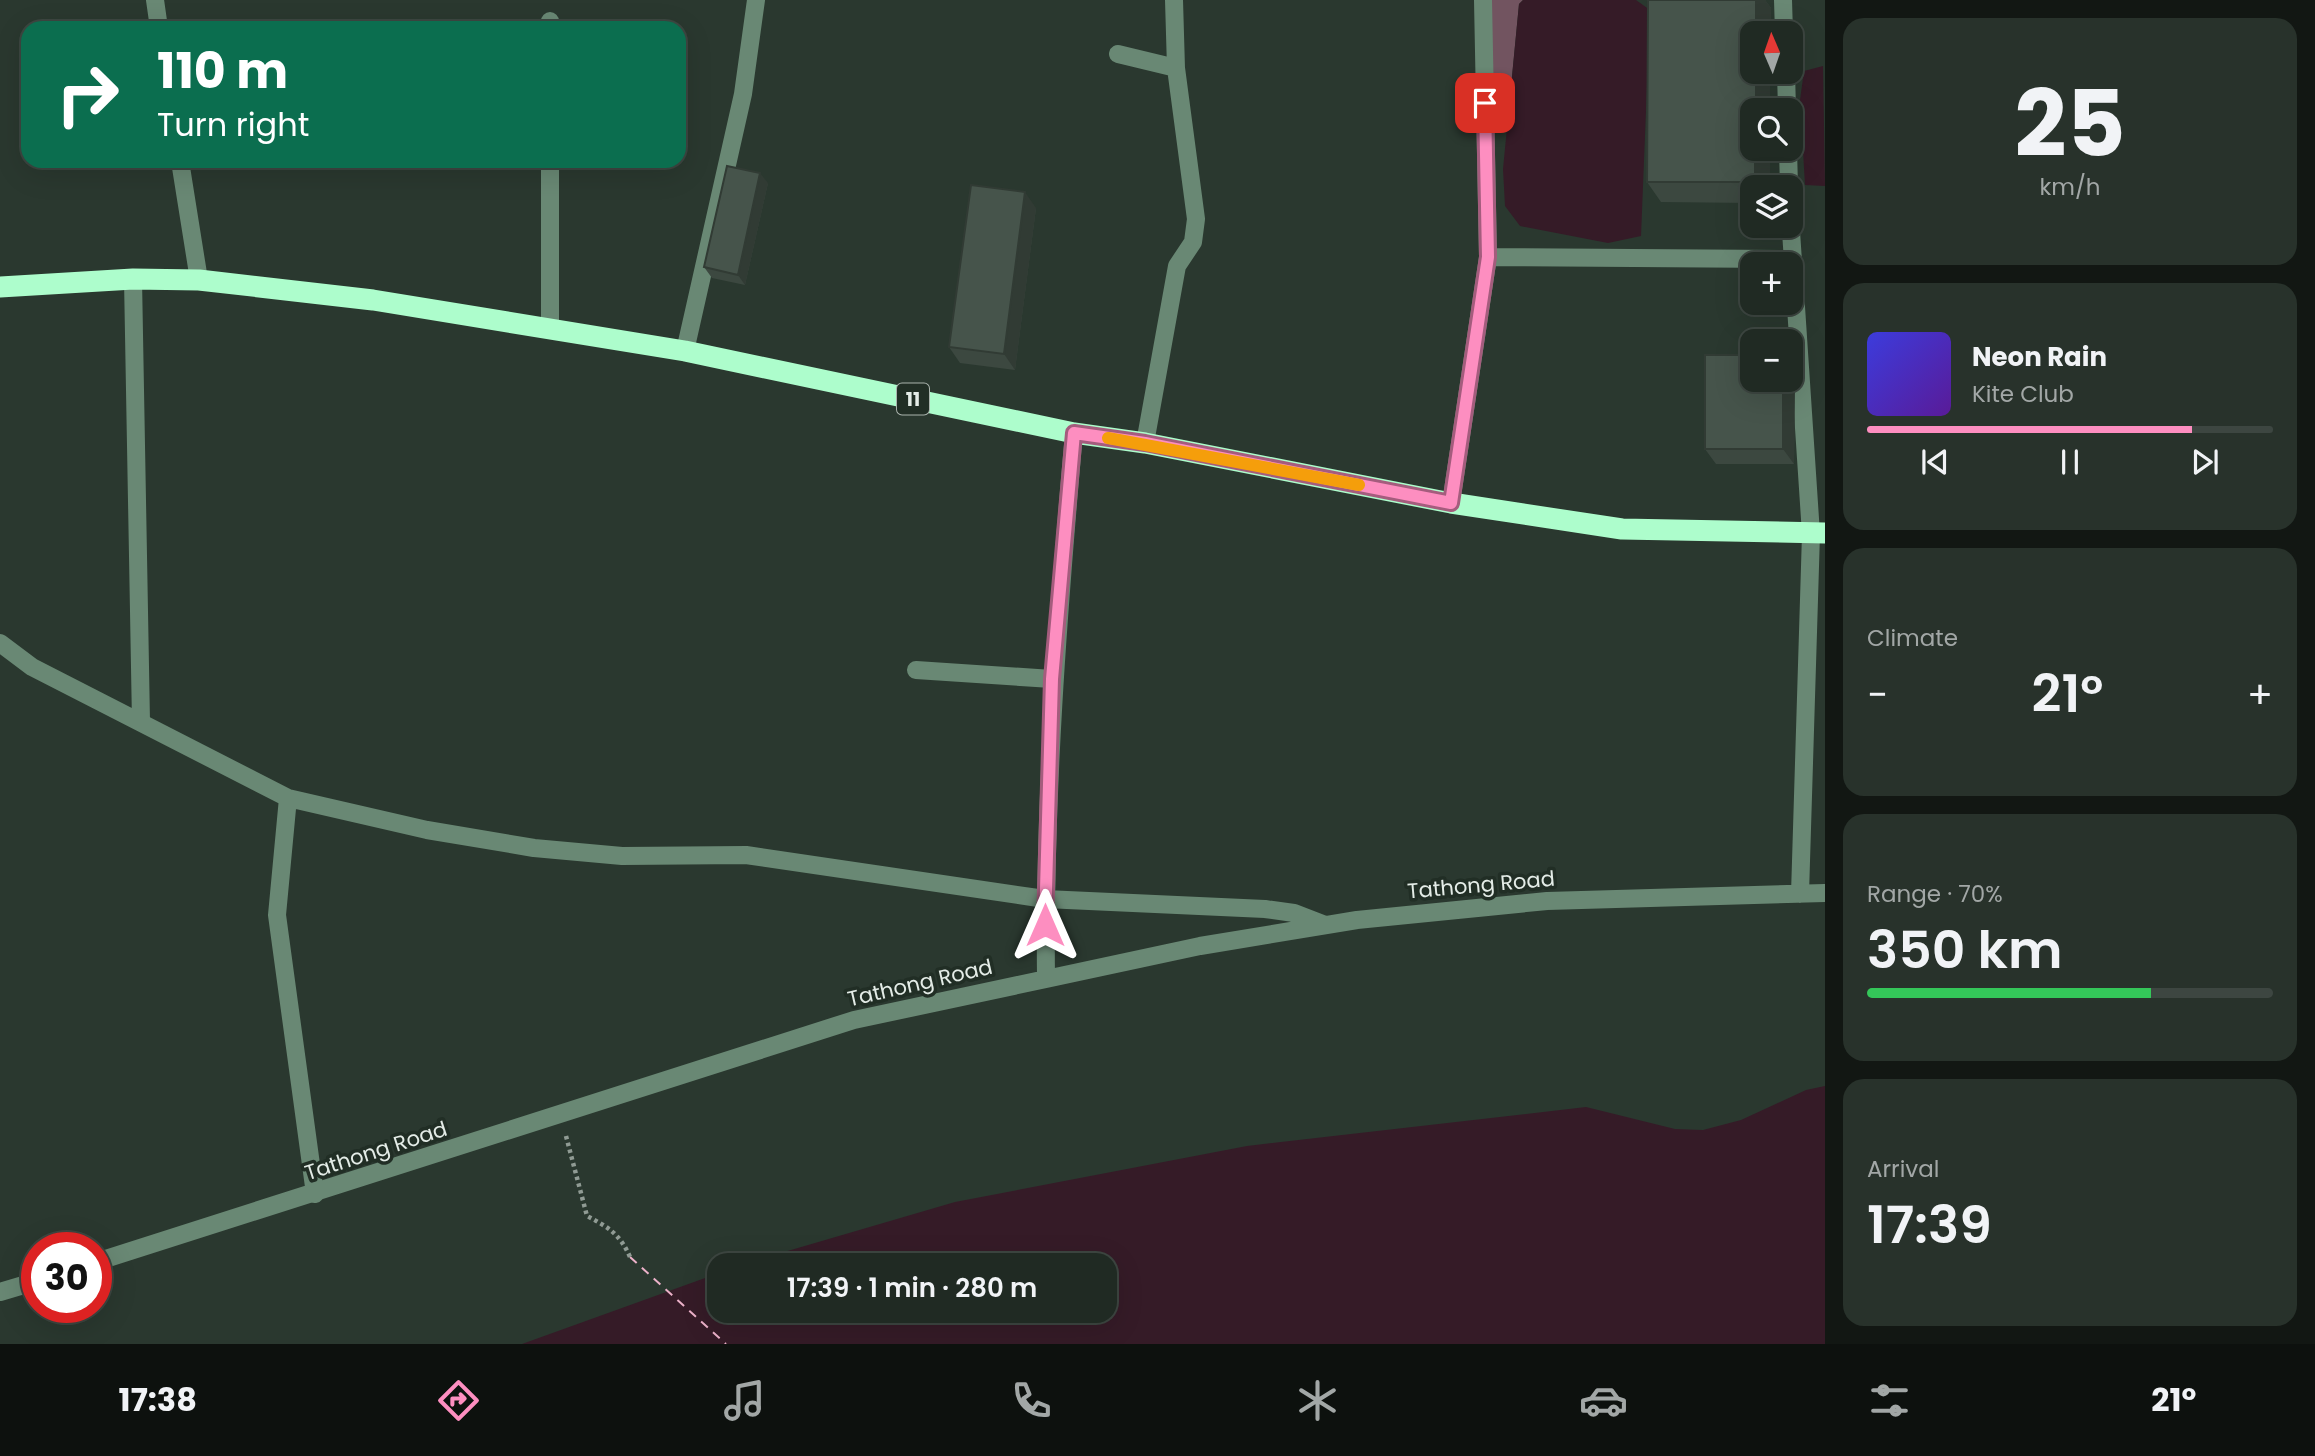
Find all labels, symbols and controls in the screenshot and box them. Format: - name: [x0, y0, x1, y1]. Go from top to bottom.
- north arrow: [1740, 21, 1802, 84]
- map controls: [1740, 21, 1803, 392]
- text: 110 m: [157, 37, 288, 105]
- icon: right: [42, 49, 133, 140]
- text: 25: [2014, 60, 2126, 188]
- pin: [1455, 73, 1515, 133]
- icon: arrive: [1466, 84, 1504, 122]
- button: search: [1740, 98, 1803, 161]
- text: Turn right: [157, 102, 309, 147]
- text: km/h: [2039, 171, 2101, 203]
- button: layers: [1740, 175, 1803, 238]
- button: +: [1740, 252, 1803, 315]
- button: −: [1740, 329, 1803, 392]
- text: Neon Rain: [1972, 339, 2107, 375]
- text: Kite Club: [1972, 378, 2074, 410]
- road number: 11: [897, 384, 929, 414]
- icon: previous: [1916, 443, 1954, 481]
- icon: pause: [2051, 443, 2089, 481]
- icon: next: [2186, 443, 2224, 481]
- text: Climate: [1867, 622, 1958, 654]
- text: 21°: [2032, 657, 2103, 730]
- text: −: [1867, 668, 1888, 721]
- text: +: [2247, 668, 2273, 721]
- street label: Tathong Road: [1406, 864, 1556, 905]
- text: Range · 70%: [1867, 878, 2003, 910]
- position arrow: [1008, 888, 1082, 962]
- text: 350 km: [1867, 913, 2062, 986]
- street label: Tathong Road: [845, 952, 995, 1013]
- street label: Tathong Road: [301, 1114, 451, 1187]
- text: Arrival: [1867, 1153, 1939, 1185]
- text: 17:39: [1867, 1188, 1992, 1261]
- speed limit sign: 30: [21, 1232, 112, 1323]
- text: 17:39 · 1 min · 280 m: [787, 1270, 1037, 1306]
- icon: directions: [434, 1376, 483, 1425]
- icon: music: [720, 1376, 769, 1425]
- icon: phone: [1007, 1376, 1056, 1425]
- icon: climate: [1293, 1376, 1342, 1425]
- icon: car: [1579, 1376, 1628, 1425]
- icon: filters: [1865, 1376, 1914, 1425]
- text: 17:38: [119, 1377, 197, 1422]
- text: 21°: [2151, 1377, 2196, 1422]

